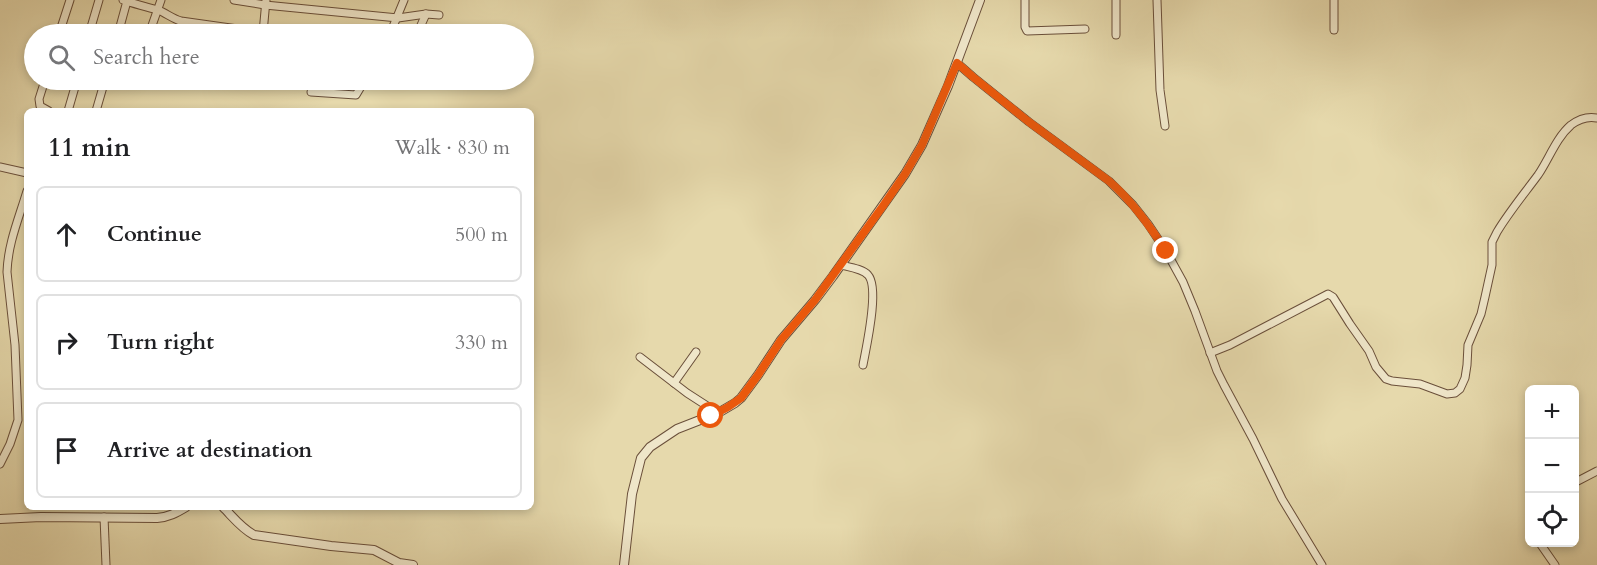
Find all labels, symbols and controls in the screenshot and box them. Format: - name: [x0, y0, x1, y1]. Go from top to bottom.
- search box: [24, 24, 534, 90]
- icon: search: [45, 41, 78, 74]
- text: Search here: [93, 42, 200, 72]
- text: 11 min: [48, 130, 131, 165]
- text: Walk · 830 m: [395, 134, 510, 161]
- icon: ahead: [50, 218, 83, 251]
- text: Continue: [107, 219, 202, 249]
- text: 500 m: [455, 221, 508, 248]
- route end: [1152, 237, 1178, 263]
- icon: right: [50, 326, 83, 359]
- text: Turn right: [107, 327, 214, 357]
- text: 330 m: [455, 329, 508, 356]
- map controls: [1525, 385, 1579, 547]
- button: +: [1525, 385, 1579, 439]
- route start: [697, 402, 723, 428]
- icon: arrive: [50, 434, 83, 467]
- text: Arrive at destination: [107, 435, 312, 465]
- button: −: [1525, 439, 1579, 493]
- button: locate: [1525, 493, 1579, 547]

